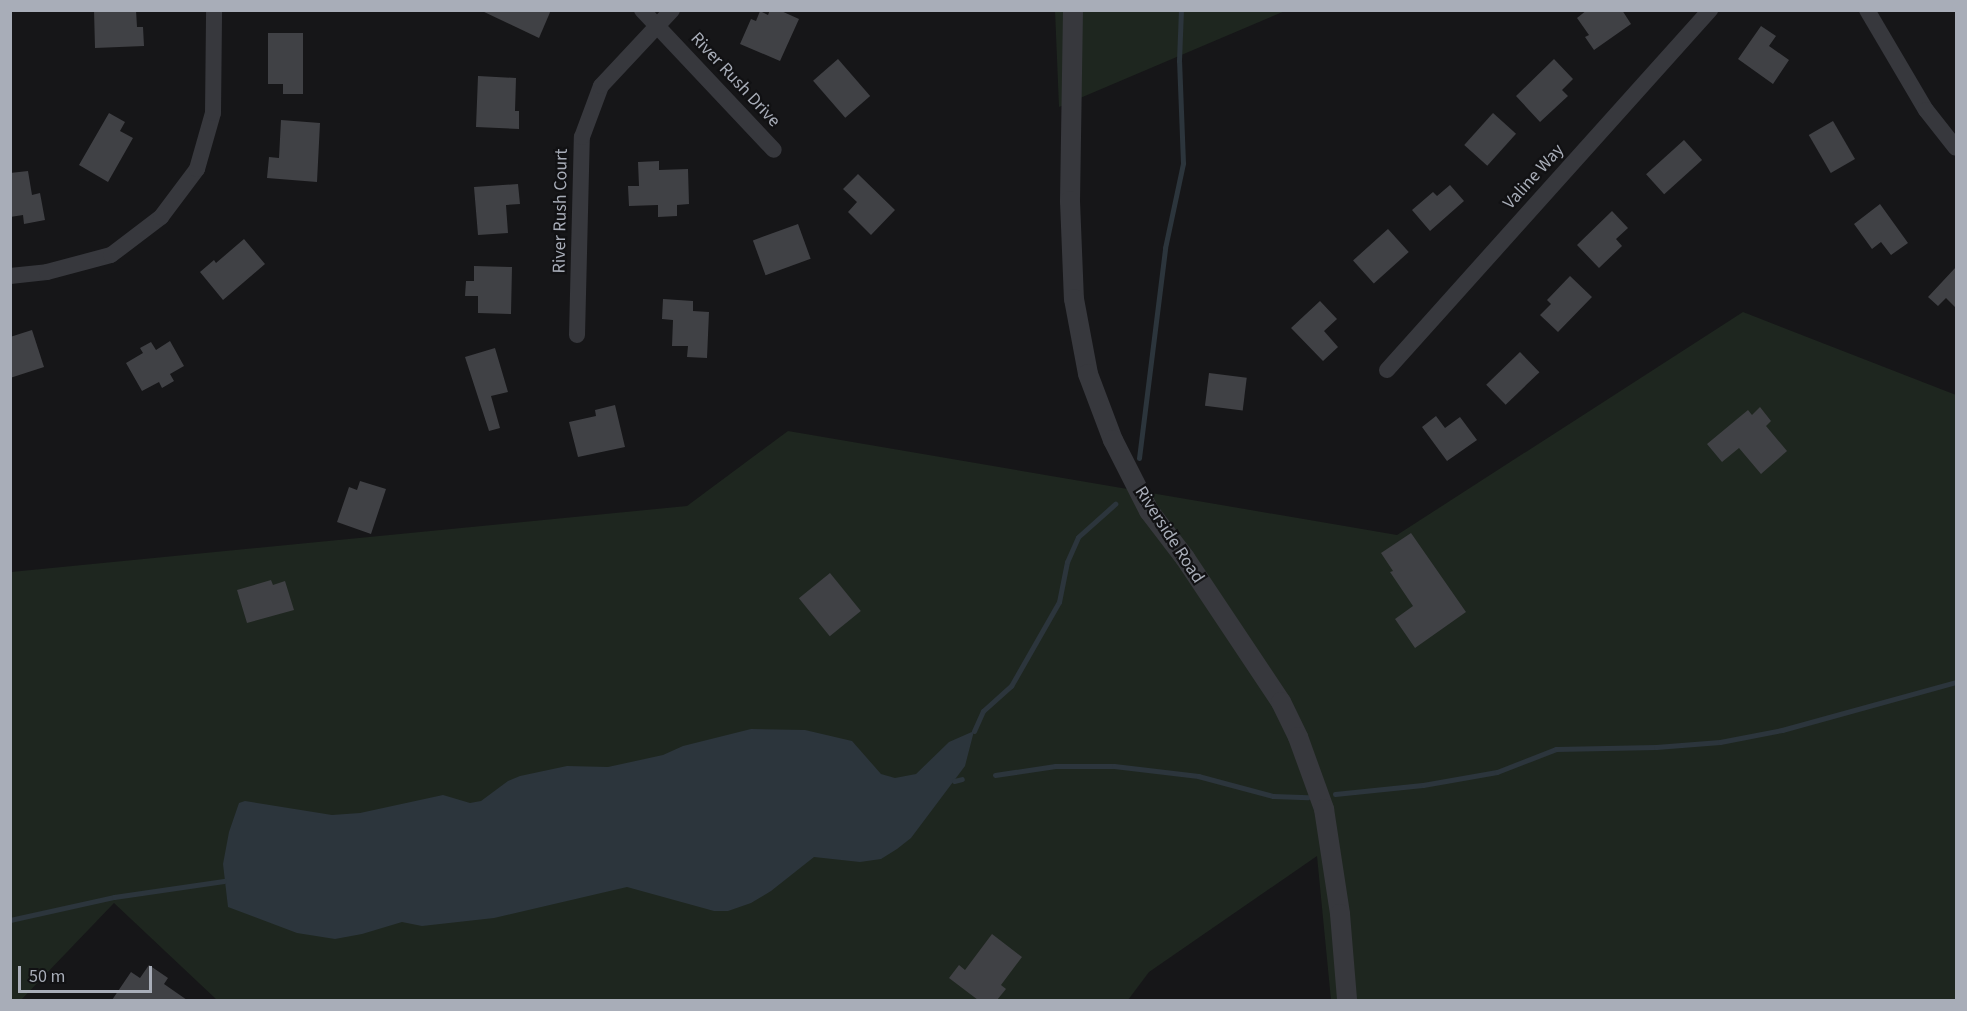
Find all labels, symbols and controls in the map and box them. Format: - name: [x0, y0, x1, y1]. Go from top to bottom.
- street label: River Rush Drive: [686, 28, 784, 132]
- street label: Valine Way: [1499, 140, 1569, 214]
- street label: River Rush Court: [549, 148, 573, 274]
- street label: Riverside Road: [1130, 482, 1208, 588]
- scale bar: [21, 954, 154, 992]
- text: 50 m: [29, 964, 65, 989]

